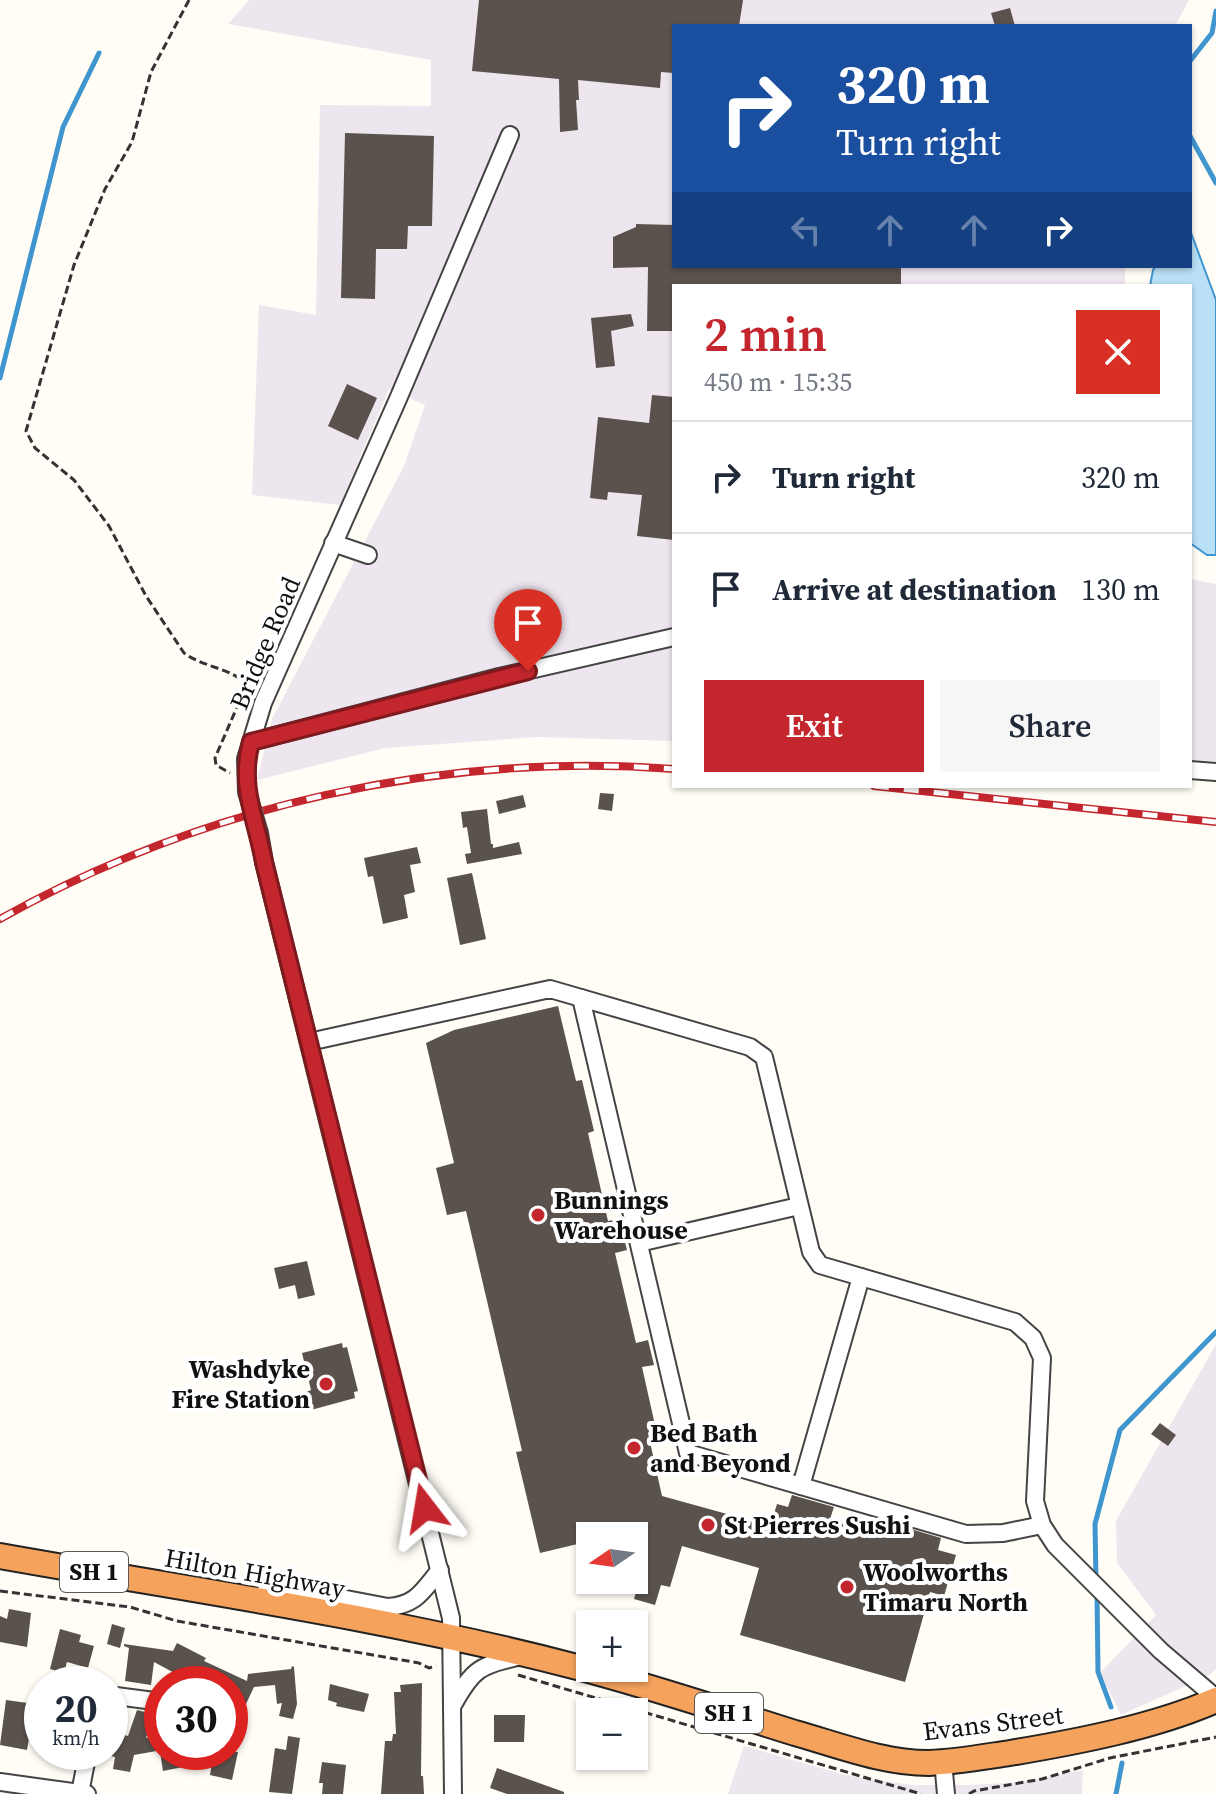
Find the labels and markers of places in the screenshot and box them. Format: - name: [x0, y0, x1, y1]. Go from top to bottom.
- pin: [494, 589, 562, 671]
- place label: Bunnings Warehouse: [554, 1182, 688, 1248]
- marker: Bunnings Warehouse: [529, 1206, 547, 1224]
- place label: Washdyke Fire Station: [171, 1351, 310, 1417]
- marker: Washdyke Fire Station: [317, 1375, 335, 1393]
- place label: Bed Bath and Beyond: [650, 1415, 791, 1481]
- marker: Bed Bath and Beyond: [625, 1439, 643, 1457]
- place label: St Pierres Sushi: [724, 1507, 910, 1543]
- marker: St Pierres Sushi: [699, 1516, 717, 1534]
- place label: Woolworths Timaru North: [863, 1554, 1028, 1620]
- marker: Woolworths Timaru North: [838, 1578, 856, 1596]

